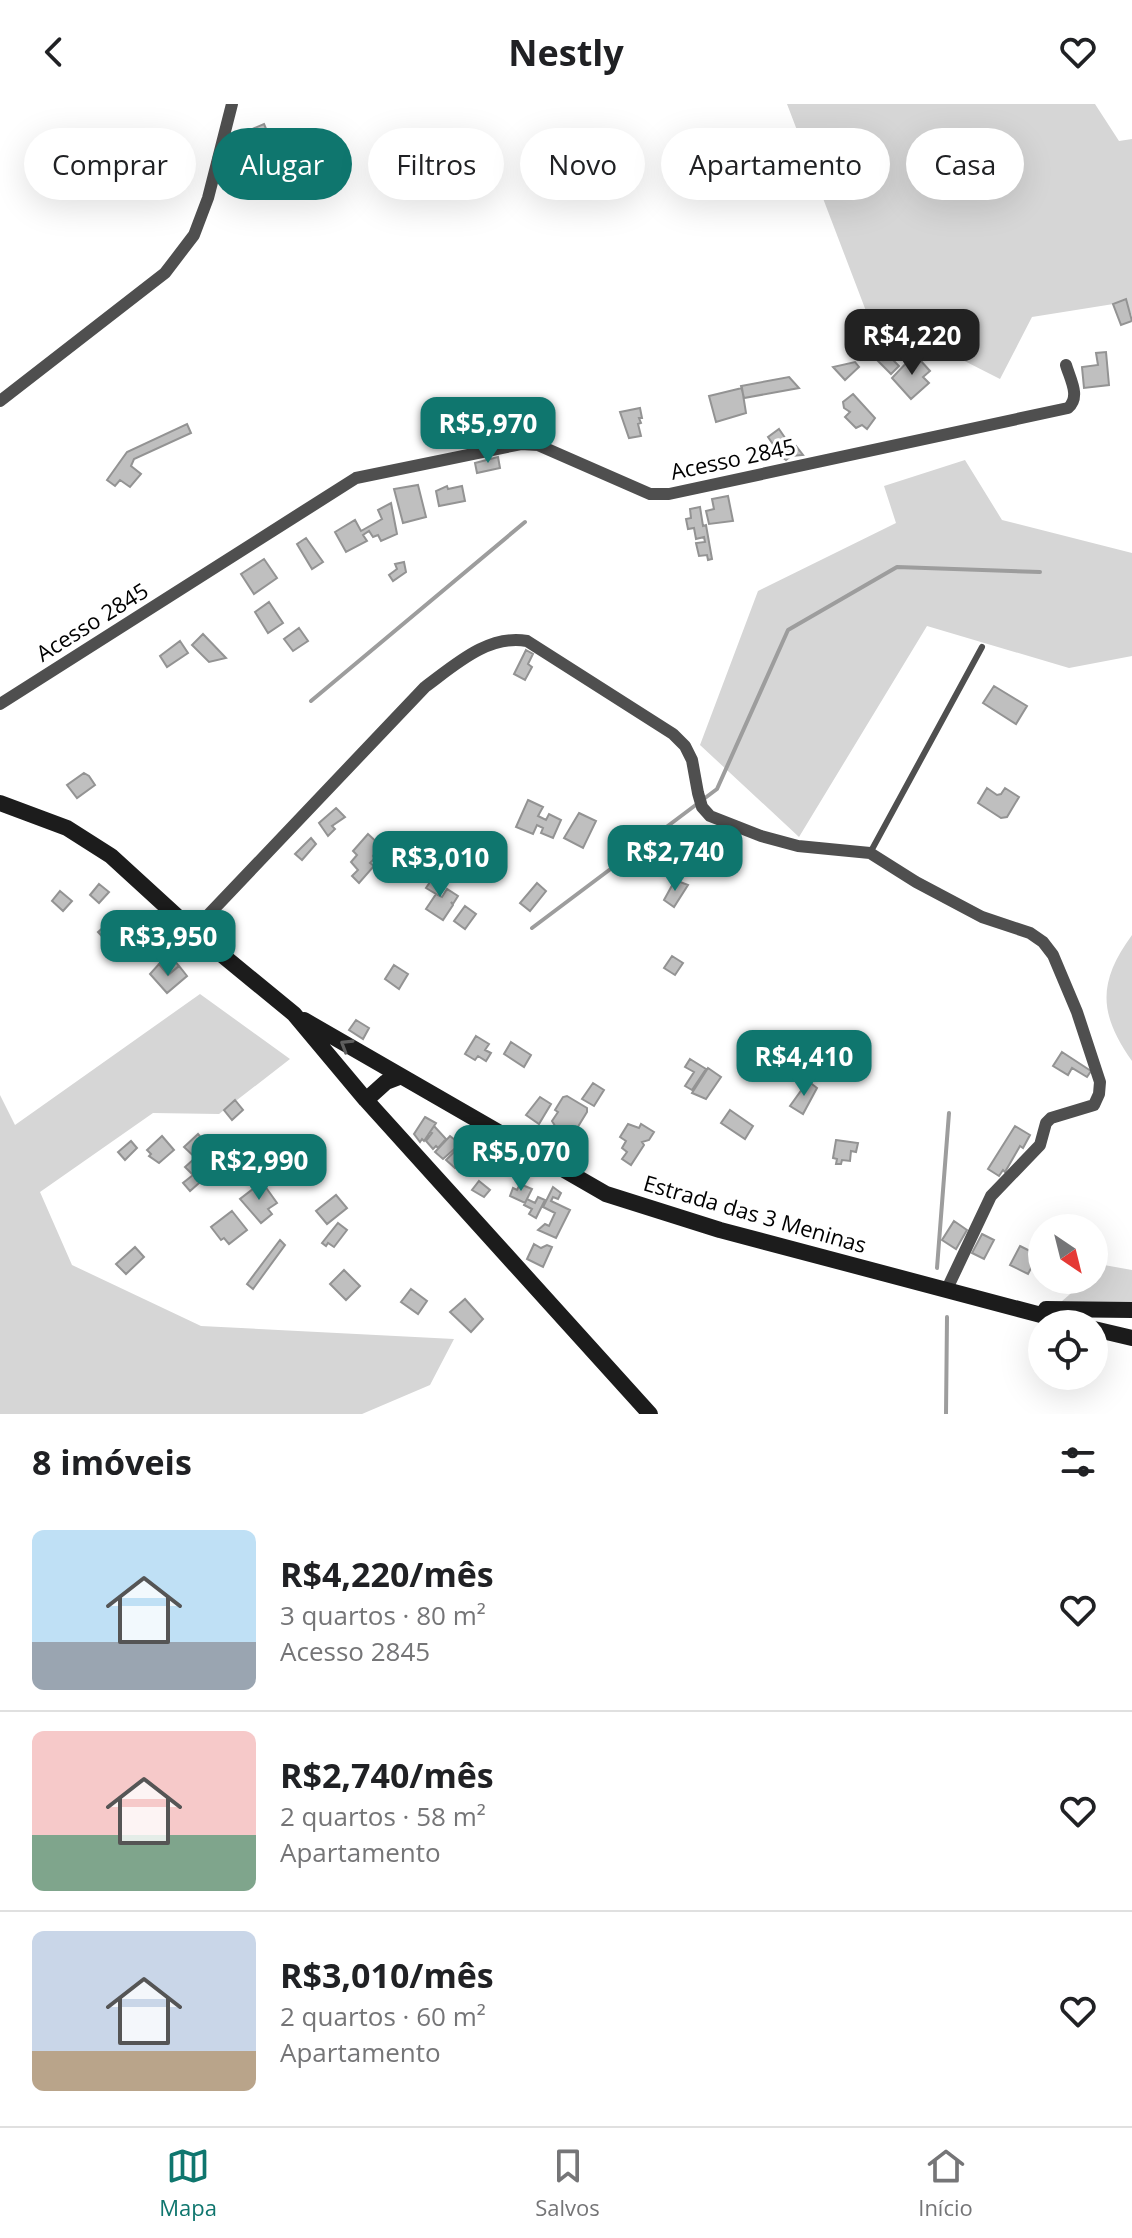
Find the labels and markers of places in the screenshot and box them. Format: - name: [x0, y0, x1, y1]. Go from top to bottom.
- pin: R$4,220: [838, 309, 986, 377]
- pin: R$5,970: [414, 397, 562, 465]
- pin: R$2,740: [601, 825, 749, 893]
- pin: R$3,010: [366, 831, 514, 899]
- pin: R$3,950: [94, 910, 242, 978]
- pin: R$4,410: [730, 1030, 878, 1098]
- pin: R$5,070: [447, 1125, 595, 1193]
- pin: R$2,990: [185, 1134, 333, 1202]

